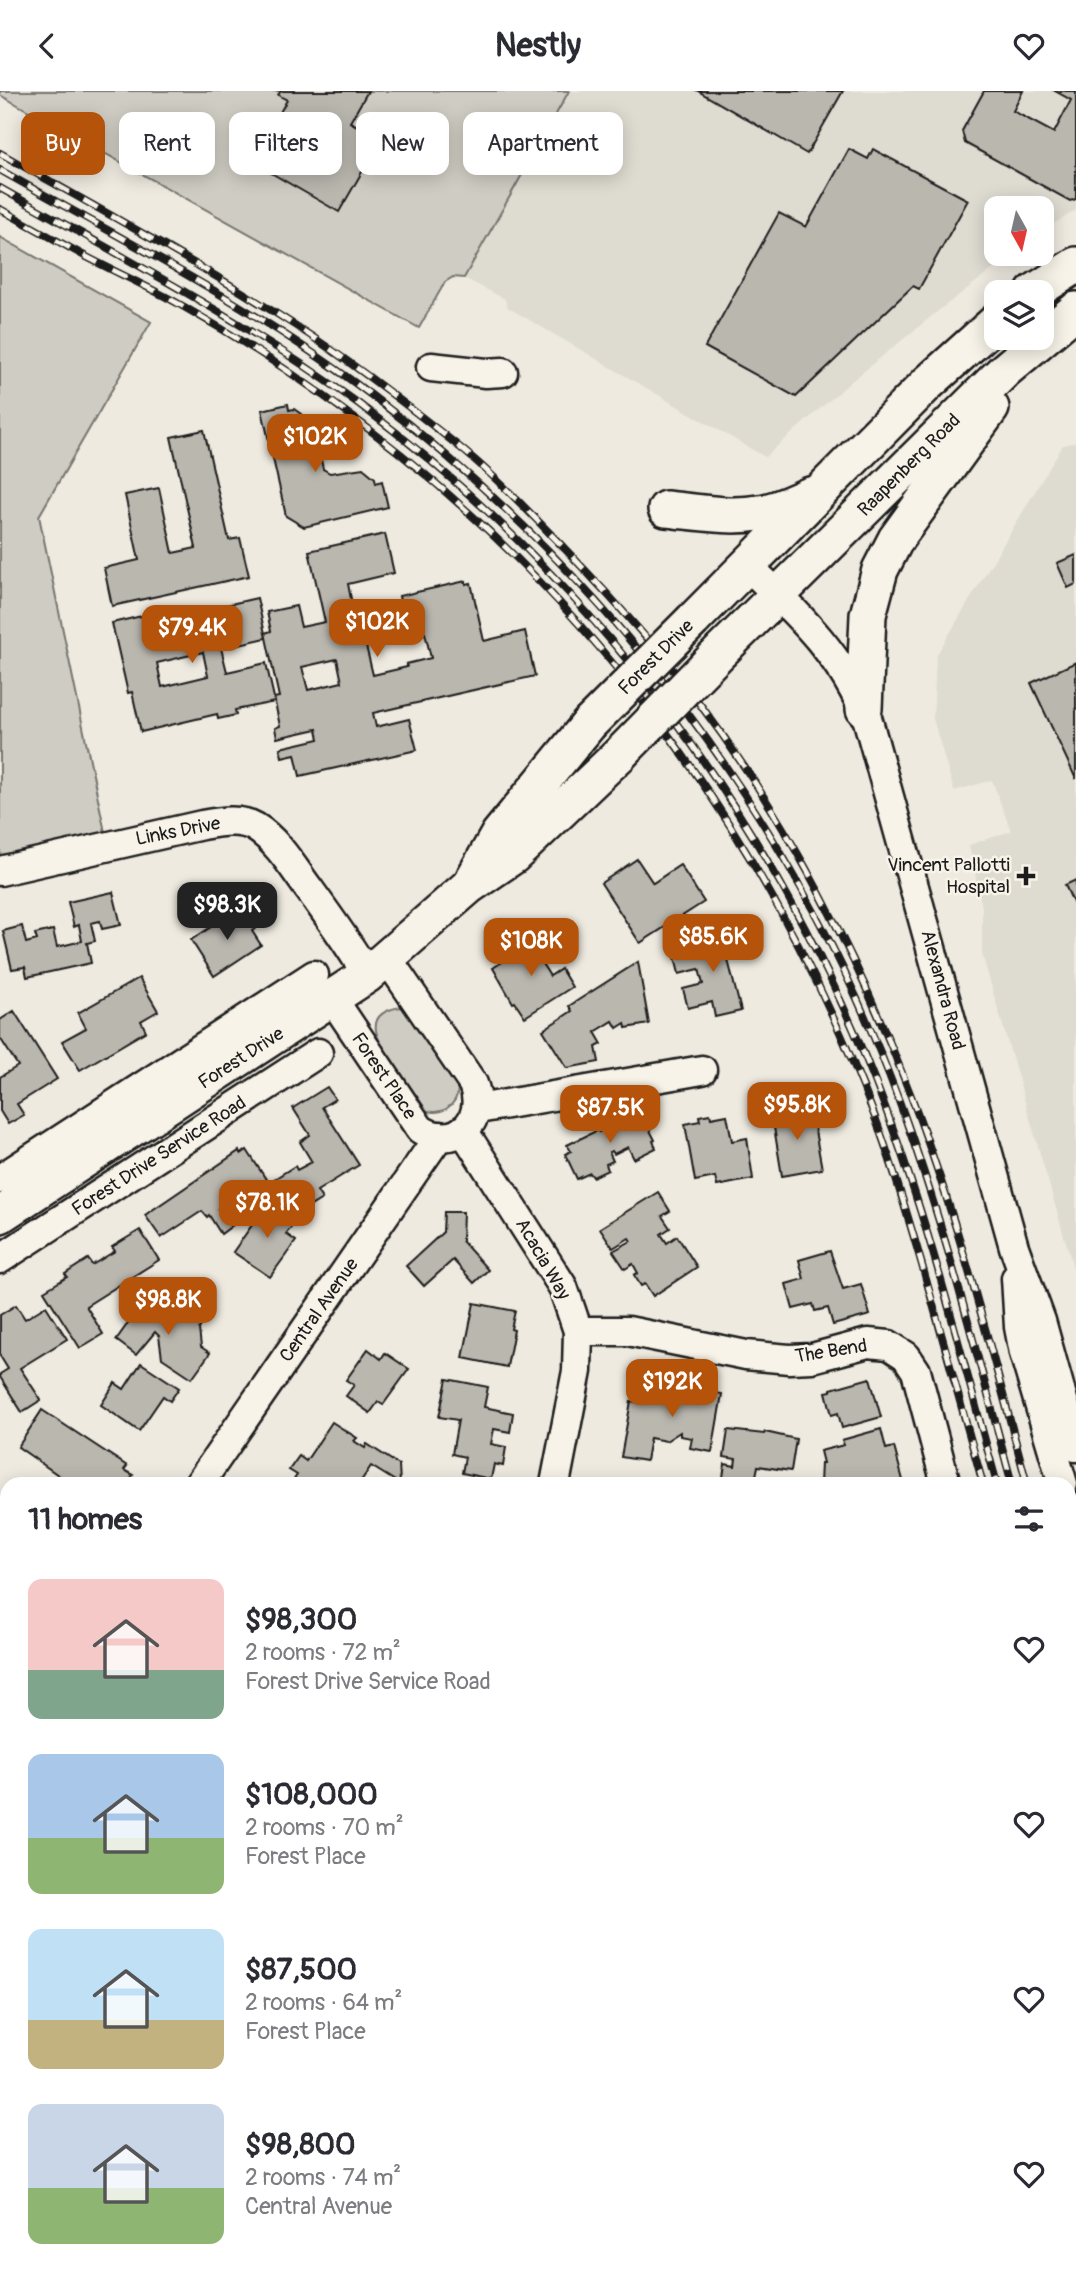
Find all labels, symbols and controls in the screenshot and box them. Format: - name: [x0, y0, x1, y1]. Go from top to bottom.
- text: Nestly: [495, 26, 581, 66]
- icon: back: [28, 27, 66, 65]
- icon: heart: [1010, 27, 1048, 65]
- chip: Buy: [21, 112, 105, 175]
- chip: Rent: [119, 112, 215, 175]
- chip: Filters: [229, 112, 342, 175]
- chip: New: [356, 112, 449, 175]
- chip: Apartment: [463, 112, 623, 175]
- north arrow: [984, 196, 1054, 266]
- map controls: [984, 196, 1054, 350]
- button: layers: [984, 280, 1054, 350]
- street label: Raapenberg Road: [852, 408, 966, 522]
- pin: $102K: [266, 415, 364, 474]
- text: $102K: [283, 422, 347, 451]
- pin: $102K: [328, 599, 426, 659]
- pin: $79.4K: [135, 605, 249, 665]
- text: $102K: [345, 607, 409, 636]
- text: $79.4K: [158, 613, 226, 642]
- street label: Forest Drive: [613, 614, 699, 700]
- street label: Links Drive: [134, 811, 223, 851]
- place label: Vincent Pallotti Hospital: [887, 853, 1010, 899]
- marker: Vincent Pallotti Hospital: [1016, 866, 1036, 886]
- pin: $98.3K: [170, 883, 284, 942]
- text: $98.3K: [193, 890, 261, 919]
- pin: $85.6K: [656, 915, 770, 974]
- pin: $108K: [482, 919, 580, 978]
- text: $85.6K: [679, 922, 747, 951]
- text: $108K: [500, 926, 562, 955]
- street label: Alexandra Road: [915, 927, 971, 1053]
- street label: Forest Drive: [194, 1021, 289, 1095]
- street label: Forest Place: [346, 1028, 422, 1125]
- pin: $95.8K: [740, 1083, 854, 1142]
- pin: $87.5K: [553, 1086, 667, 1145]
- text: $95.8K: [763, 1090, 831, 1119]
- street label: Forest Drive Service Road: [67, 1091, 251, 1221]
- text: $87.5K: [576, 1093, 644, 1122]
- pin: $78.1K: [210, 1181, 324, 1240]
- text: $78.1K: [235, 1188, 299, 1217]
- street label: Acacia Way: [510, 1214, 576, 1304]
- street label: Central Avenue: [274, 1253, 364, 1367]
- pin: $98.8K: [111, 1277, 225, 1337]
- text: $98.8K: [135, 1285, 201, 1314]
- street label: The Bend: [793, 1333, 869, 1369]
- pin: $192K: [623, 1359, 721, 1419]
- text: $192K: [642, 1367, 702, 1396]
- icon: filters: [1010, 1500, 1048, 1538]
- text: 11 homes: [28, 1501, 142, 1538]
- text: $98,300: [245, 1601, 357, 1638]
- icon: home: [84, 1607, 168, 1691]
- icon: heart: [1010, 1630, 1048, 1668]
- text: 2 rooms · 72 m²: [245, 1638, 401, 1667]
- text: Forest Drive Service Road: [245, 1667, 491, 1696]
- text: $108,000: [245, 1776, 378, 1813]
- icon: home: [84, 1782, 168, 1866]
- icon: heart: [1010, 1805, 1048, 1843]
- text: 2 rooms · 70 m²: [245, 1813, 404, 1842]
- text: Forest Place: [245, 1842, 366, 1871]
- text: $87,500: [245, 1951, 357, 1988]
- icon: home: [84, 1957, 168, 2041]
- icon: heart: [1010, 1980, 1048, 2018]
- text: 2 rooms · 64 m²: [245, 1988, 402, 2017]
- text: Forest Place: [245, 2017, 366, 2046]
- text: $98,800: [245, 2126, 356, 2163]
- icon: home: [84, 2132, 168, 2216]
- icon: heart: [1010, 2155, 1048, 2193]
- text: 2 rooms · 74 m²: [245, 2163, 401, 2192]
- text: Central Avenue: [245, 2192, 392, 2221]

